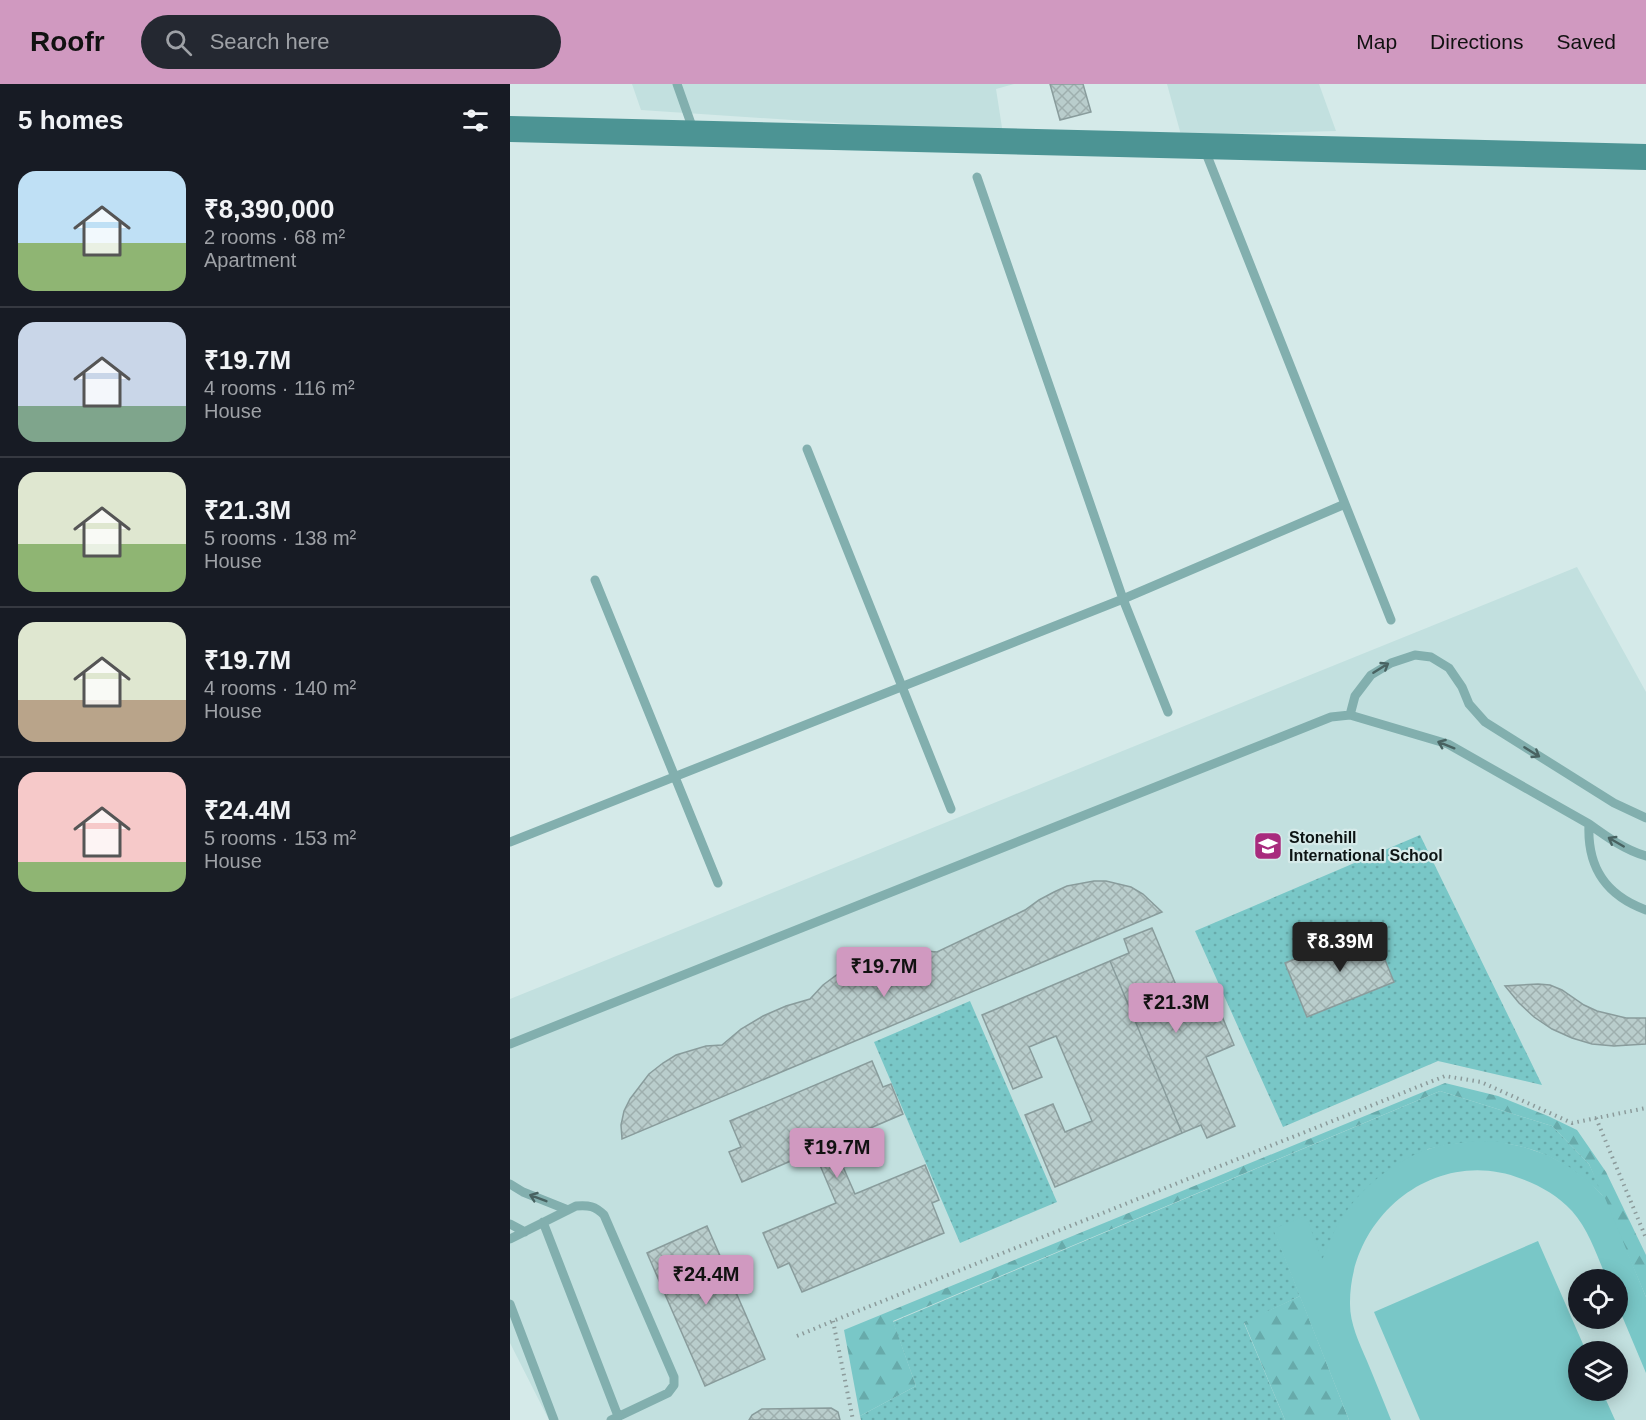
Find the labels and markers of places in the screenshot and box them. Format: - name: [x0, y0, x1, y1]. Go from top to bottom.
- place label: Stonehill International School: [1289, 829, 1443, 864]
- school or university icon: Stonehill International School: [1252, 830, 1284, 862]
- pin: ₹8.39M: [1291, 922, 1389, 973]
- pin: ₹19.7M: [835, 947, 933, 998]
- pin: ₹21.3M: [1127, 983, 1225, 1034]
- pin: ₹19.7M: [788, 1128, 886, 1179]
- pin: ₹24.4M: [657, 1255, 755, 1306]

